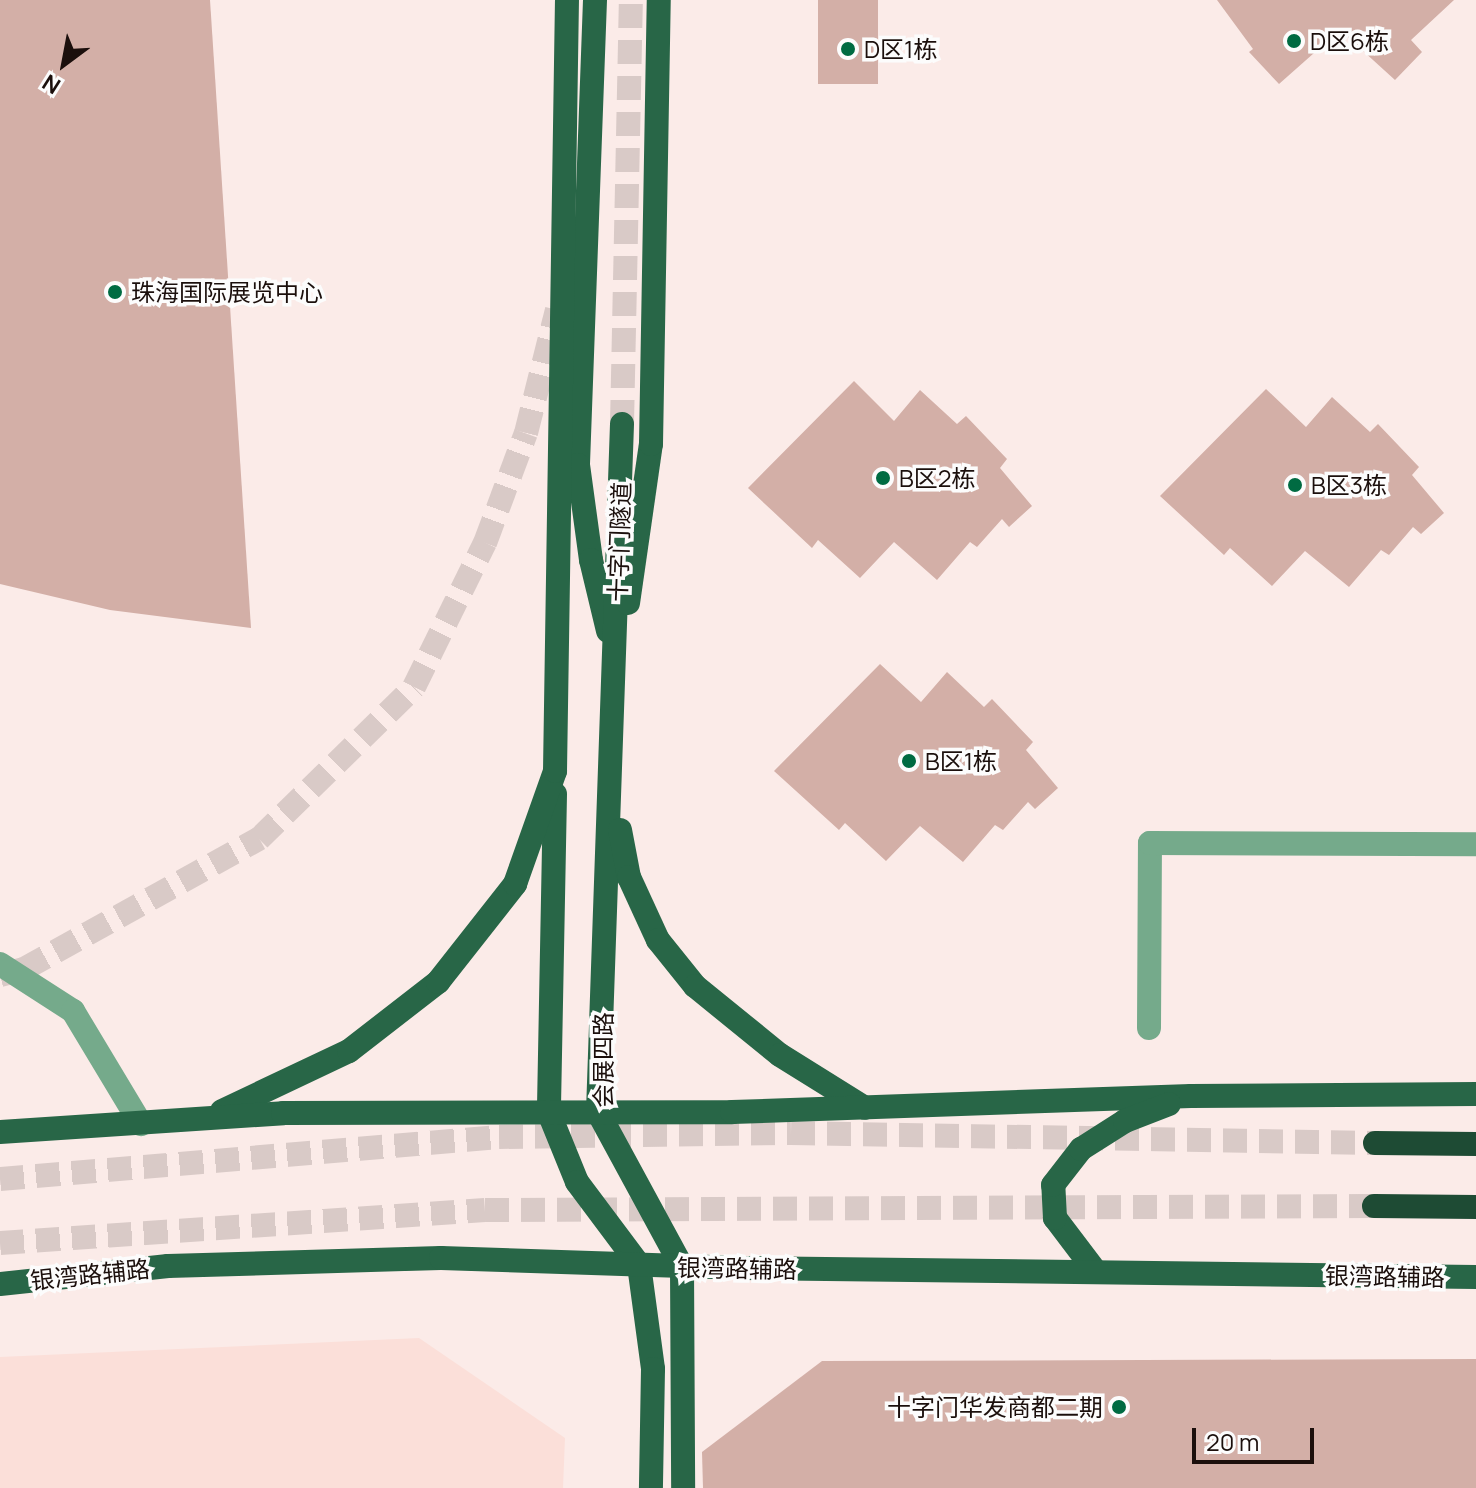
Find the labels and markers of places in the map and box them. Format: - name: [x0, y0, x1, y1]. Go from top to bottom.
- place label: D区6栋: [1310, 27, 1389, 55]
- marker: D区6栋: [1285, 32, 1303, 50]
- place label: D区1栋: [864, 35, 937, 63]
- marker: D区1栋: [839, 40, 857, 58]
- place label: 珠海国际展览中心: [131, 278, 323, 306]
- marker: 珠海国际展览中心: [106, 283, 124, 301]
- place label: B区2栋: [899, 464, 975, 492]
- marker: B区2栋: [874, 469, 892, 487]
- place label: B区3栋: [1311, 471, 1387, 499]
- marker: B区3栋: [1286, 476, 1304, 494]
- place label: B区1栋: [925, 747, 997, 775]
- marker: B区1栋: [900, 752, 918, 770]
- place label: 十字门华发商都二期: [887, 1393, 1103, 1421]
- marker: 十字门华发商都二期: [1110, 1398, 1128, 1416]

